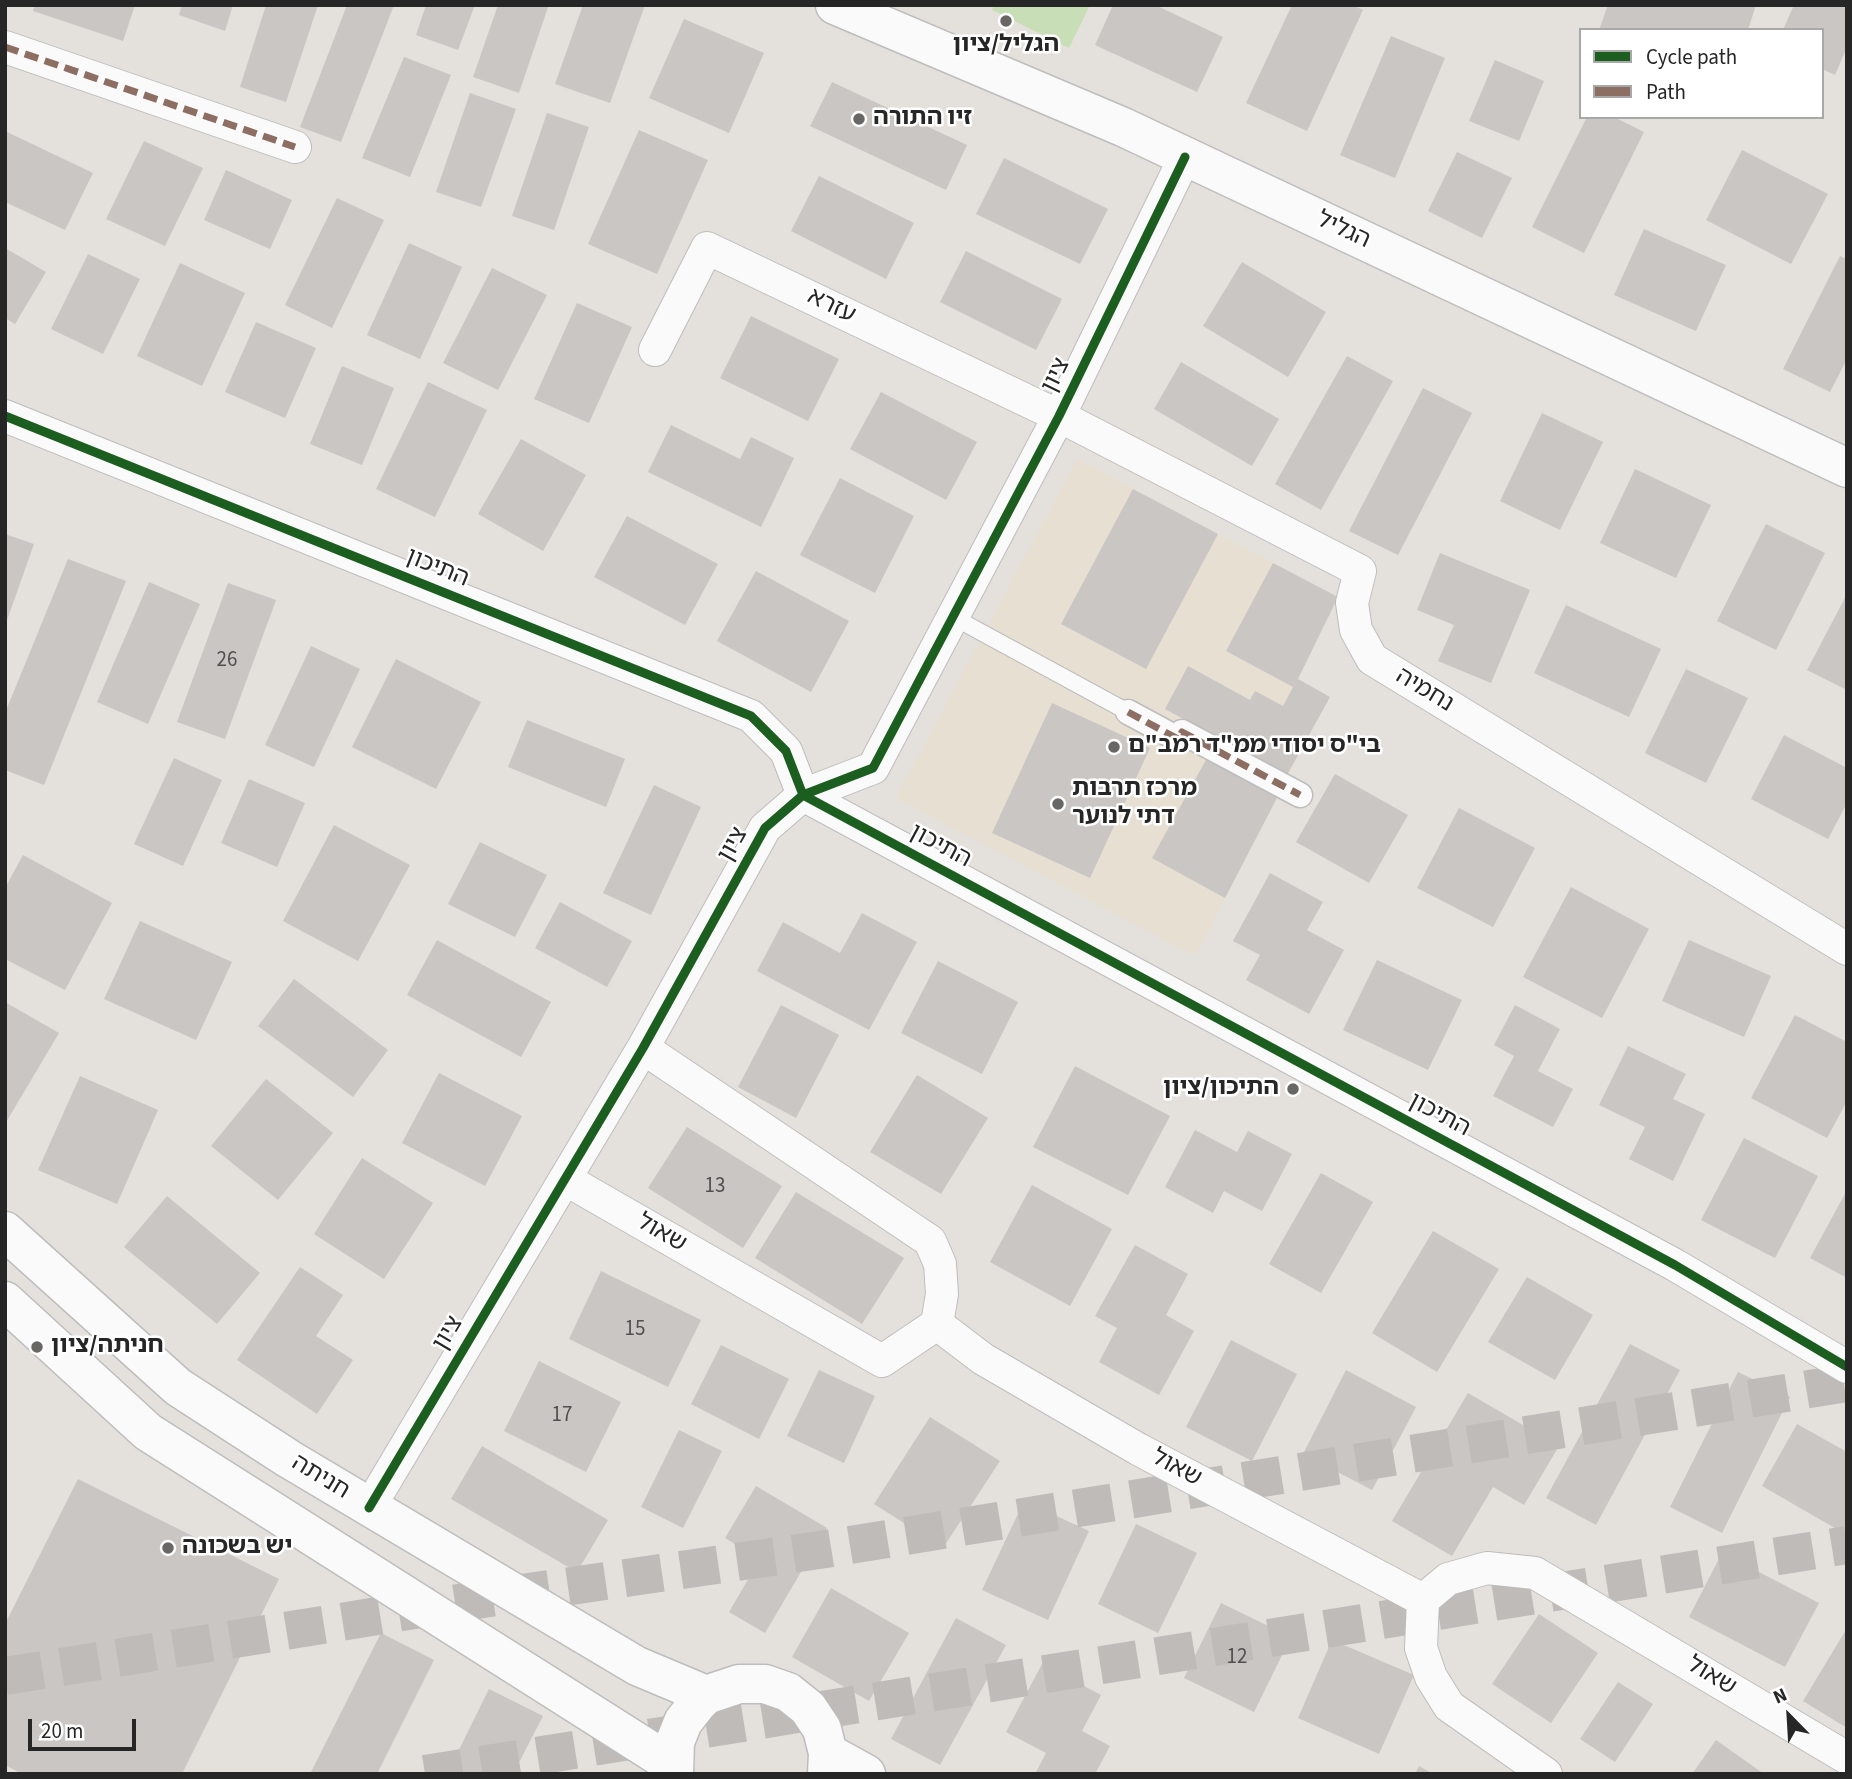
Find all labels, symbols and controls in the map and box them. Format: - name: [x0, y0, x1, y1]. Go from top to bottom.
- marker: הגליל/ציון: [998, 13, 1014, 29]
- legend: [1579, 28, 1824, 119]
- place label: הגליל/ציון: [953, 32, 1059, 60]
- text: Cycle path: [1646, 42, 1737, 72]
- text: Path: [1646, 77, 1686, 107]
- place label: זיו התורה: [873, 105, 972, 133]
- marker: זיו התורה: [851, 111, 867, 127]
- street label: הגליל: [1312, 206, 1374, 256]
- street label: עזרא: [802, 283, 860, 331]
- street label: ציון: [1036, 354, 1078, 398]
- street label: התיכון: [401, 543, 473, 595]
- house number: 26: [217, 648, 237, 674]
- street label: נחמיה: [1390, 663, 1458, 719]
- place label: בי"ס יסודי ממ"ד רמב"ם: [1128, 733, 1381, 761]
- marker: בי"ס יסודי ממ"ד רמב"ם: [1106, 739, 1122, 755]
- place label: מרכז תרבות דתי לנוער: [1072, 776, 1197, 832]
- marker: מרכז תרבות דתי לנוער: [1050, 796, 1066, 812]
- street label: התיכון: [904, 819, 976, 875]
- street label: ציון: [713, 823, 755, 867]
- place label: התיכון/ציון: [1163, 1075, 1279, 1103]
- marker: התיכון/ציון: [1285, 1081, 1301, 1097]
- street label: התיכון: [1403, 1088, 1475, 1144]
- house number: 13: [705, 1174, 725, 1200]
- street label: שאול: [631, 1208, 691, 1260]
- street label: ציון: [428, 1312, 470, 1356]
- house number: 15: [625, 1317, 645, 1343]
- place label: חניתה/ציון: [51, 1333, 164, 1361]
- marker: חניתה/ציון: [29, 1339, 45, 1355]
- house number: 17: [552, 1403, 572, 1429]
- street label: שאול: [1146, 1444, 1206, 1494]
- street label: חניתה: [286, 1449, 354, 1507]
- place label: יש בשכונה: [182, 1534, 292, 1562]
- marker: יש בשכונה: [160, 1540, 176, 1556]
- house number: 12: [1227, 1645, 1247, 1671]
- street label: שאול: [1681, 1651, 1741, 1703]
- north arrow: [1754, 1681, 1824, 1751]
- text: N: [1769, 1681, 1792, 1711]
- scale bar: [32, 1706, 140, 1750]
- text: 20 m: [41, 1716, 83, 1746]

